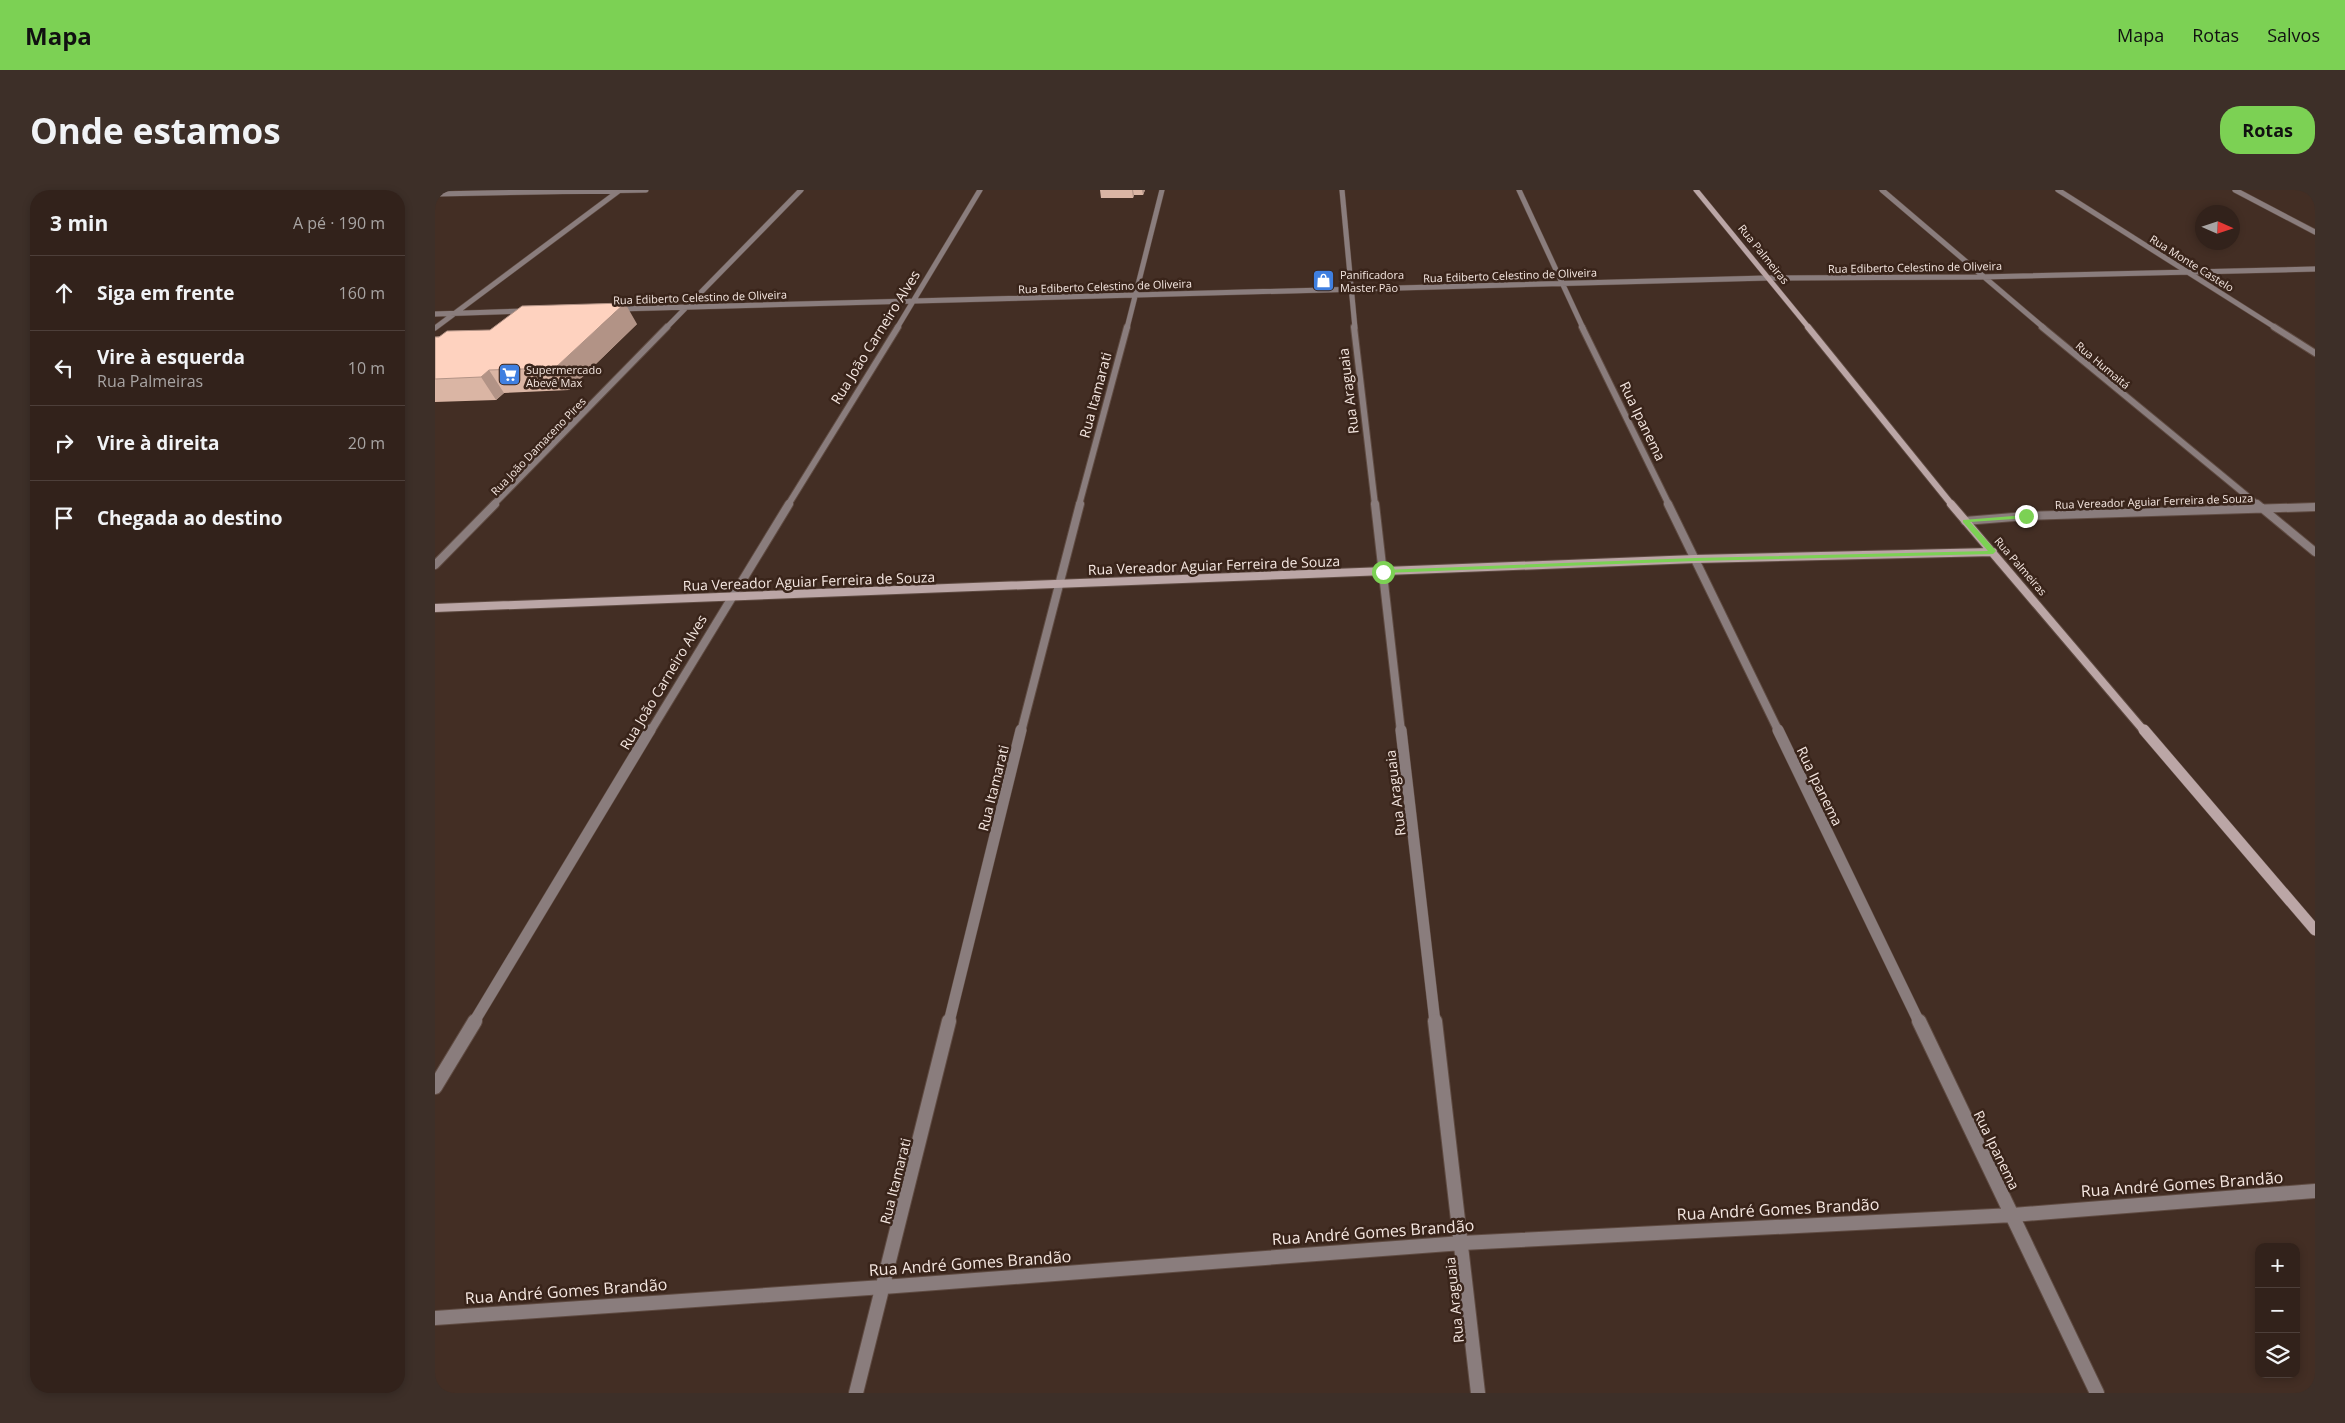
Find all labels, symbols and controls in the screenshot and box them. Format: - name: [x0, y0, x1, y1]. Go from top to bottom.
- text: Mapa: [25, 19, 92, 52]
- text: Mapa: [2117, 23, 2164, 47]
- text: Rotas: [2192, 23, 2239, 47]
- text: Salvos: [2267, 23, 2320, 47]
- button: Rotas: [2220, 106, 2315, 154]
- text: Onde estamos: [30, 107, 281, 154]
- north arrow: [2195, 205, 2240, 250]
- text: 3 min: [50, 209, 108, 237]
- text: A pé · 190 m: [293, 212, 385, 234]
- street label: Rua Palmeiras: [1735, 221, 1793, 287]
- street label: Rua Monte Castelo: [2147, 231, 2237, 295]
- street label: Rua Ediberto Celestino de Oliveira: [1828, 258, 2002, 276]
- street label: Rua Ediberto Celestino de Oliveira: [1423, 264, 1597, 286]
- street label: Rua João Carneiro Alves: [826, 266, 924, 408]
- place label: Panificadora Master Pão: [1340, 267, 1404, 295]
- shop icon: Panificadora Master Pão: [1312, 268, 1336, 292]
- street label: Rua Ediberto Celestino de Oliveira: [1018, 275, 1192, 297]
- icon: ahead: [50, 279, 78, 307]
- text: Siga em frente: [97, 280, 234, 306]
- text: 160 m: [339, 282, 385, 304]
- street label: Rua Ediberto Celestino de Oliveira: [613, 286, 787, 308]
- street label: Rua Humaitá: [2073, 338, 2133, 392]
- text: Vire à esquerda: [97, 344, 245, 370]
- street label: Rua Araguaia: [1333, 347, 1363, 435]
- street label: Rua Itamarati: [1074, 350, 1116, 440]
- icon: left: [50, 354, 78, 382]
- text: 10 m: [348, 357, 385, 379]
- place label: Supermercado Abevê Max: [526, 362, 602, 390]
- supermarket icon: Supermercado Abevê Max: [498, 363, 522, 387]
- text: Rua Palmeiras: [97, 370, 203, 392]
- street label: Rua Ipanema: [1616, 378, 1670, 464]
- street label: Rua João Damaceno Pires: [487, 394, 589, 498]
- icon: right: [50, 429, 78, 457]
- text: Vire à direita: [97, 430, 220, 456]
- text: 20 m: [348, 432, 385, 454]
- street label: Rua Vereador Aguiar Ferreira de Souza: [2055, 490, 2253, 512]
- icon: arrive: [50, 504, 78, 532]
- text: Chegada ao destino: [97, 505, 283, 531]
- route end: [2015, 505, 2038, 528]
- street label: Rua Palmeiras: [1991, 534, 2051, 598]
- street label: Rua Vereador Aguiar Ferreira de Souza: [1088, 551, 1340, 579]
- route start: [1372, 561, 1395, 584]
- street label: Rua Vereador Aguiar Ferreira de Souza: [683, 567, 935, 595]
- street label: Rua João Carneiro Alves: [615, 611, 711, 753]
- street label: Rua Itamarati: [973, 743, 1013, 833]
- street label: Rua Ipanema: [1793, 743, 1847, 829]
- street label: Rua Araguaia: [1380, 749, 1410, 837]
- street label: Rua Ipanema: [1970, 1107, 2024, 1193]
- street label: Rua Itamarati: [875, 1136, 915, 1226]
- street label: Rua André Gomes Brandão: [2080, 1166, 2284, 1202]
- street label: Rua André Gomes Brandão: [1676, 1193, 1880, 1225]
- street label: Rua André Gomes Brandão: [1271, 1214, 1475, 1250]
- map controls: [2255, 1243, 2300, 1378]
- button: +: [2255, 1243, 2300, 1288]
- street label: Rua André Gomes Brandão: [868, 1245, 1072, 1281]
- street label: Rua Araguaia: [1440, 1256, 1468, 1344]
- street label: Rua André Gomes Brandão: [464, 1273, 668, 1309]
- button: −: [2255, 1288, 2300, 1333]
- button: layers: [2255, 1333, 2300, 1378]

